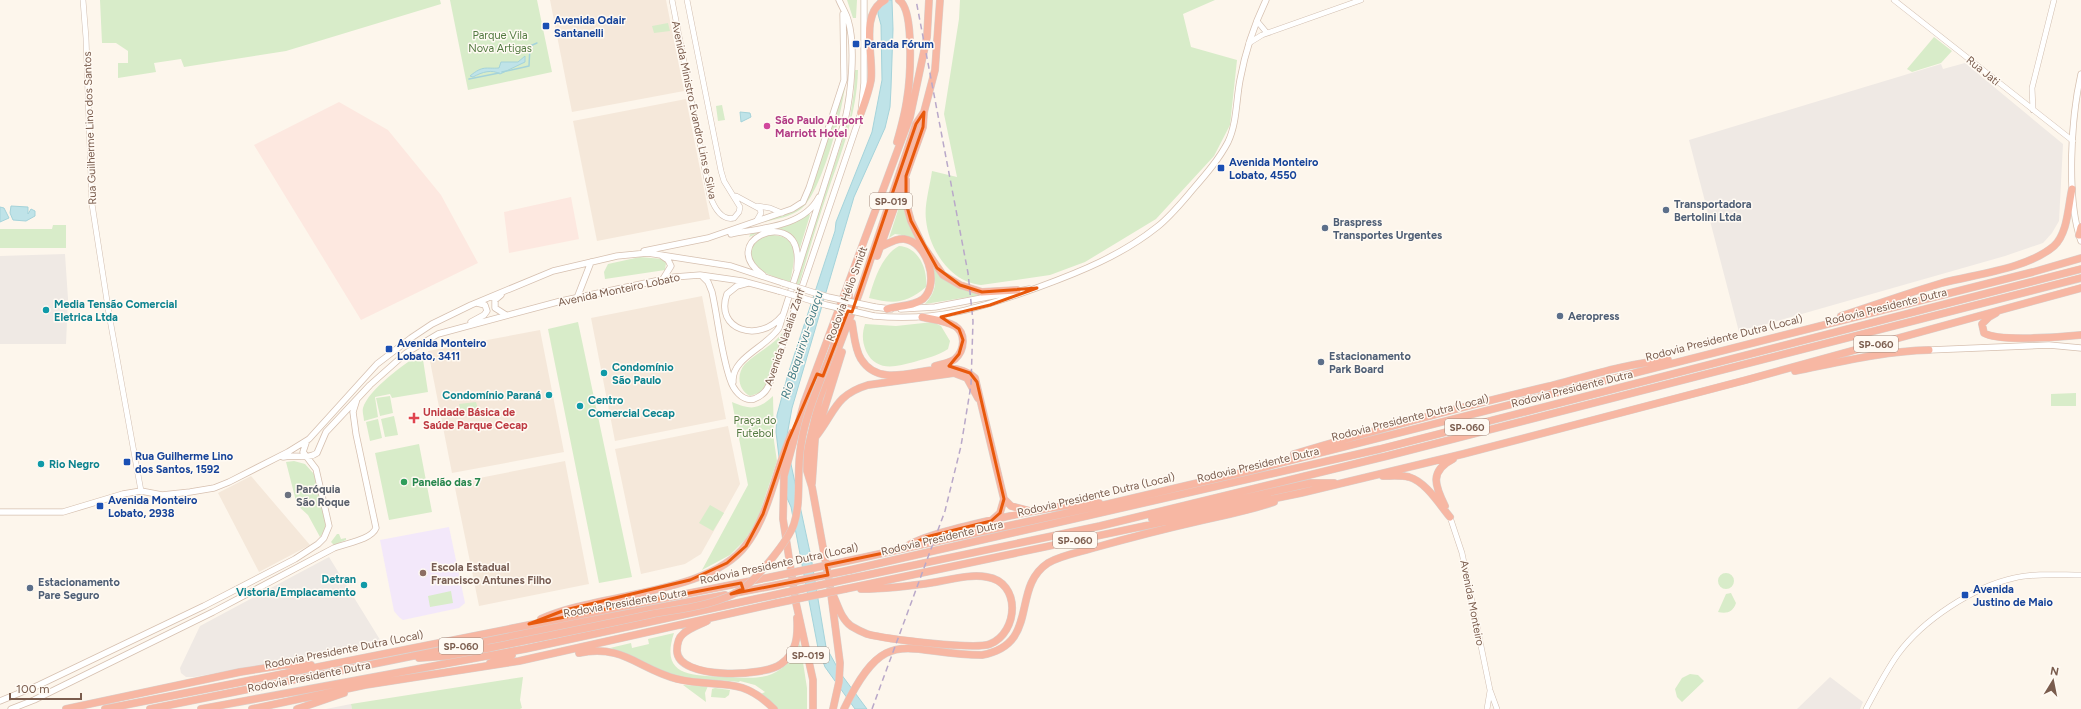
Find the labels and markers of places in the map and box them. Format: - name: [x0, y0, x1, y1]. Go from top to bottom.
- place label: Avenida Odair Santanelli: [554, 14, 627, 40]
- marker: Avenida Odair Santanelli: [541, 21, 551, 31]
- place label: Parada Fórum: [864, 38, 934, 51]
- marker: Parada Fórum: [851, 39, 861, 49]
- place label: São Paulo Airport Marriott Hotel: [775, 114, 864, 140]
- marker: São Paulo Airport Marriott Hotel: [762, 121, 772, 131]
- place label: Avenida Monteiro Lobato, 4550: [1229, 156, 1319, 182]
- marker: Avenida Monteiro Lobato, 4550: [1216, 163, 1226, 173]
- place label: Transportadora Bertolini Ltda: [1674, 198, 1752, 224]
- marker: Transportadora Bertolini Ltda: [1661, 205, 1671, 215]
- place label: Braspress Transportes Urgentes: [1333, 216, 1442, 242]
- marker: Braspress Transportes Urgentes: [1320, 223, 1330, 233]
- place label: Media Tensão Comercial Eletrica Ltda: [54, 298, 177, 324]
- marker: Media Tensão Comercial Eletrica Ltda: [41, 305, 51, 315]
- place label: Aeropress: [1568, 310, 1620, 323]
- marker: Aeropress: [1555, 311, 1565, 321]
- place label: Avenida Monteiro Lobato, 3411: [397, 337, 487, 363]
- marker: Avenida Monteiro Lobato, 3411: [384, 344, 394, 354]
- place label: Estacionamento Park Board: [1329, 350, 1411, 376]
- marker: Estacionamento Park Board: [1316, 357, 1326, 367]
- place label: Condomínio São Paulo: [612, 361, 674, 387]
- marker: Condomínio São Paulo: [599, 368, 609, 378]
- place label: Condomínio Paraná: [442, 389, 541, 402]
- marker: Condomínio Paraná: [544, 390, 554, 400]
- place label: Centro Comercial Cecap: [588, 394, 675, 420]
- marker: Centro Comercial Cecap: [575, 401, 585, 411]
- place label: Unidade Básica de Saúde Parque Cecap: [423, 406, 528, 432]
- marker: Unidade Básica de Saúde Parque Cecap: [408, 412, 420, 424]
- place label: Rua Guilherme Lino dos Santos, 1592: [135, 450, 234, 476]
- marker: Rua Guilherme Lino dos Santos, 1592: [122, 457, 132, 467]
- place label: Rio Negro: [49, 458, 100, 471]
- marker: Rio Negro: [36, 459, 46, 469]
- place label: Panelão das 7: [412, 476, 481, 489]
- marker: Panelão das 7: [399, 477, 409, 487]
- place label: Paróquia São Roque: [296, 483, 350, 509]
- marker: Paróquia São Roque: [283, 490, 293, 500]
- place label: Avenida Monteiro Lobato, 2938: [108, 494, 198, 520]
- marker: Avenida Monteiro Lobato, 2938: [95, 501, 105, 511]
- place label: Escola Estadual Francisco Antunes Filho: [431, 561, 552, 587]
- marker: Escola Estadual Francisco Antunes Filho: [418, 568, 428, 578]
- place label: Detran Vistoria/Emplacamento: [236, 573, 357, 599]
- place label: Estacionamento Pare Seguro: [38, 576, 120, 602]
- marker: Detran Vistoria/Emplacamento: [359, 580, 369, 590]
- marker: Estacionamento Pare Seguro: [25, 583, 35, 593]
- place label: Avenida Justino de Maio: [1973, 583, 2053, 609]
- marker: Avenida Justino de Maio: [1960, 590, 1970, 600]

